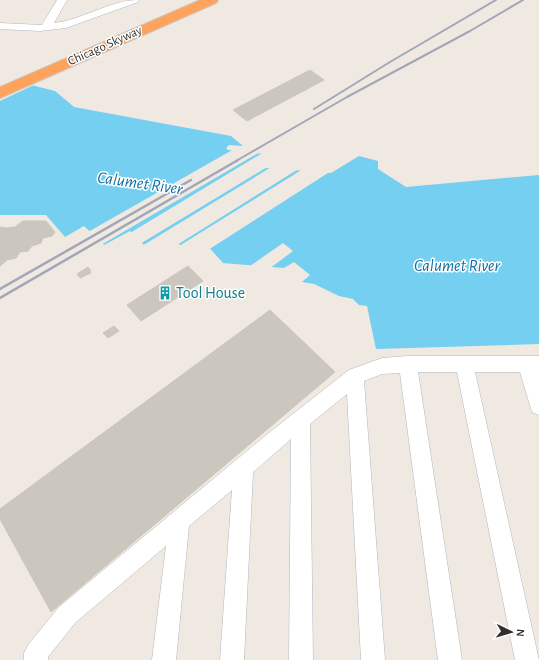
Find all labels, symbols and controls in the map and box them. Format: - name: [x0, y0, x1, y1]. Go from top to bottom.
- street label: Chicago Skyway: [66, 24, 145, 68]
- water label: Calumet River: [96, 169, 184, 197]
- water label: Calumet River: [414, 257, 500, 274]
- building icon: Tool House: [157, 285, 173, 301]
- place label: Tool House: [176, 285, 245, 301]
- north arrow: [491, 612, 531, 652]
- text: N: [515, 629, 526, 637]

